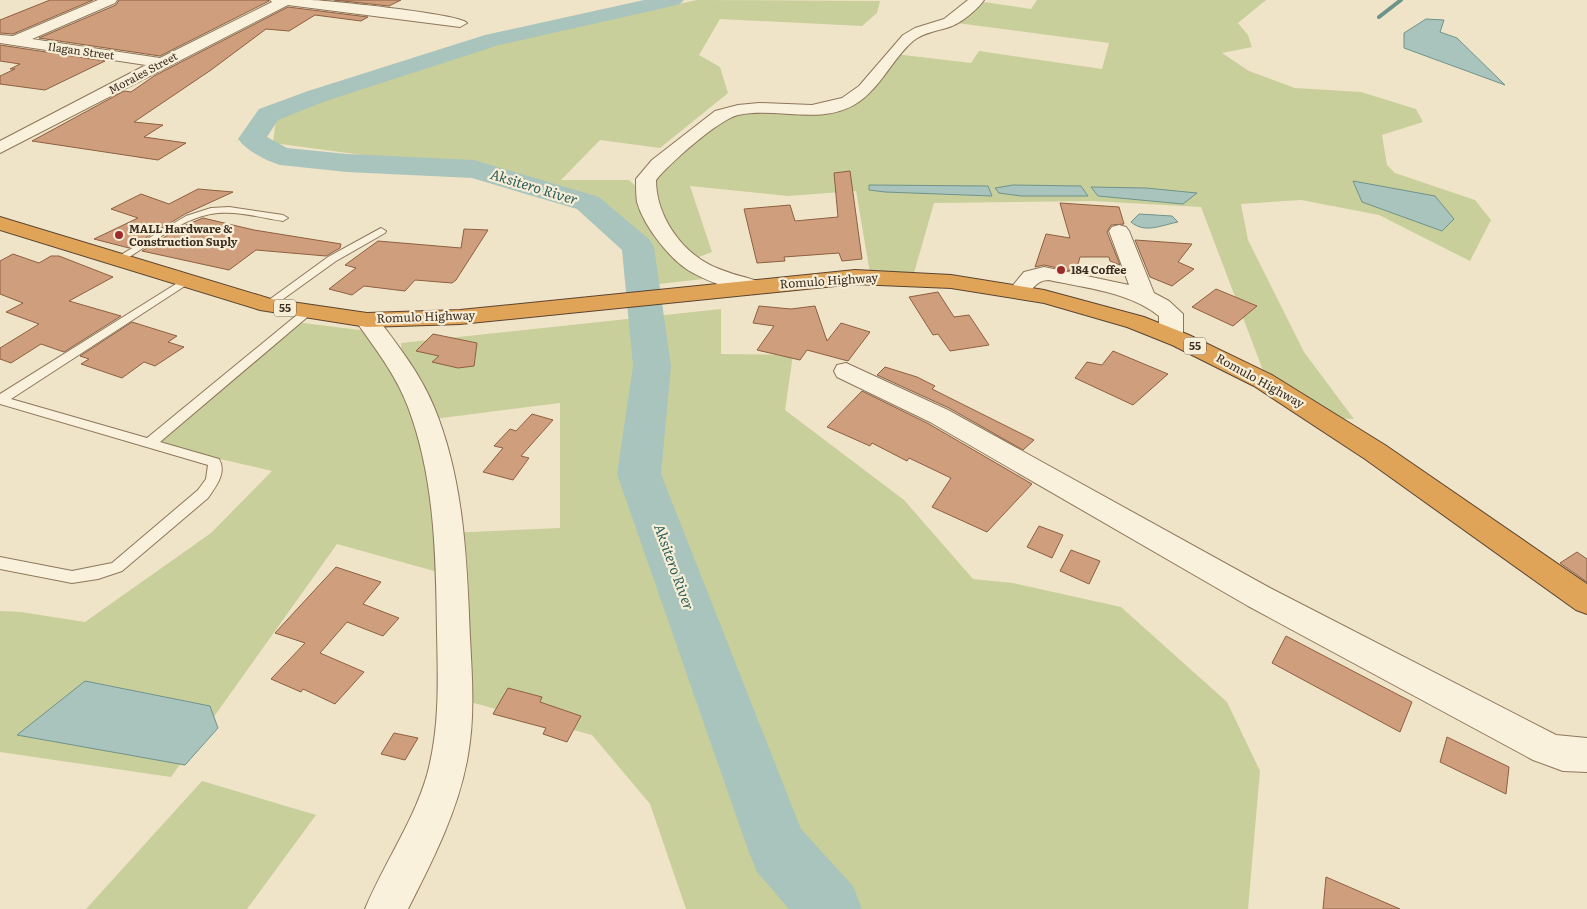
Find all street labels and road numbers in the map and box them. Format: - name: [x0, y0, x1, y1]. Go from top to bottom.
- street label: Ilagan Street: [47, 37, 116, 63]
- street label: Morales Street: [105, 47, 180, 97]
- street label: Romulo Highway: [779, 268, 879, 292]
- road number: 55: [274, 300, 296, 316]
- street label: Romulo Highway: [376, 305, 476, 327]
- road number: 55: [1184, 338, 1206, 354]
- street label: Romulo Highway: [1213, 348, 1308, 412]

